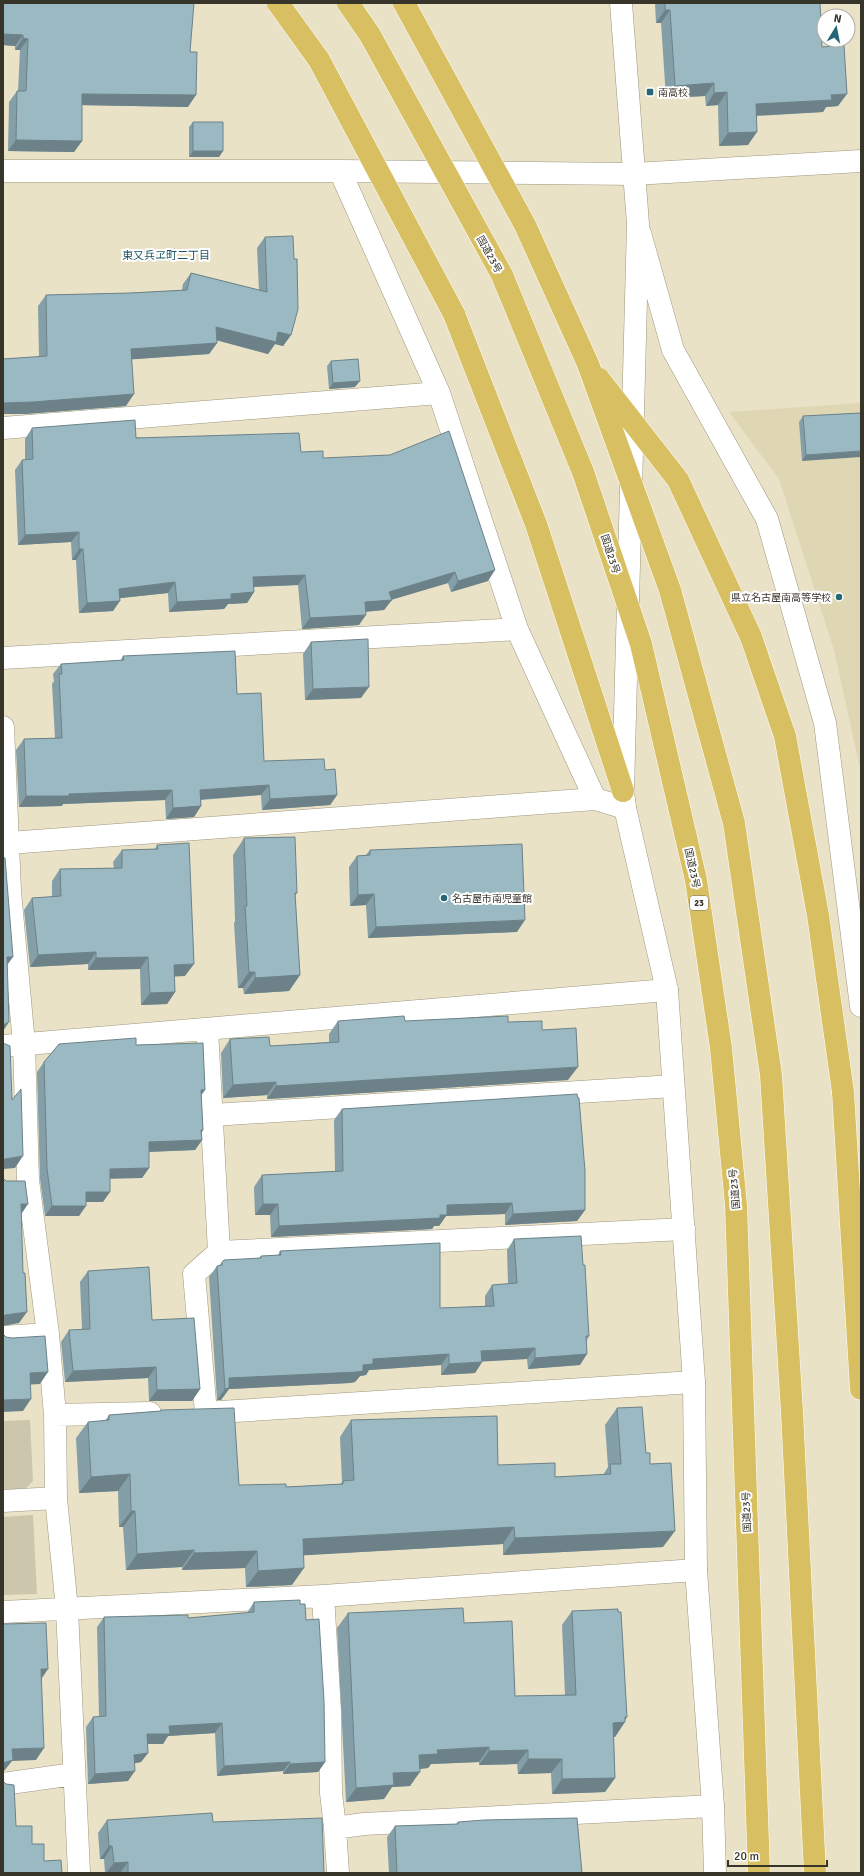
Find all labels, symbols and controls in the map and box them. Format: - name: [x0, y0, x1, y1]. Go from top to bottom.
- north arrow: [816, 8, 856, 48]
- text: N: [833, 12, 843, 26]
- marker: 南高校: [645, 87, 655, 97]
- place label: 南高校: [658, 87, 688, 99]
- street label: 国道23号: [474, 234, 504, 275]
- district label: 東又兵ヱ町二丁目: [122, 249, 210, 262]
- street label: 国道23号: [598, 533, 622, 576]
- place label: 県立名古屋南高等学校: [731, 592, 831, 604]
- marker: 県立名古屋南高等学校: [834, 592, 844, 602]
- street label: 国道23号: [682, 847, 702, 889]
- marker: 名古屋市南児童館: [439, 893, 449, 903]
- place label: 名古屋市南児童館: [452, 893, 532, 905]
- road number: 23: [690, 896, 708, 910]
- street label: 国道23号: [727, 1168, 743, 1210]
- street label: 国道23号: [740, 1491, 754, 1533]
- scale bar: [728, 1842, 827, 1868]
- text: 20 m: [734, 1849, 759, 1864]

